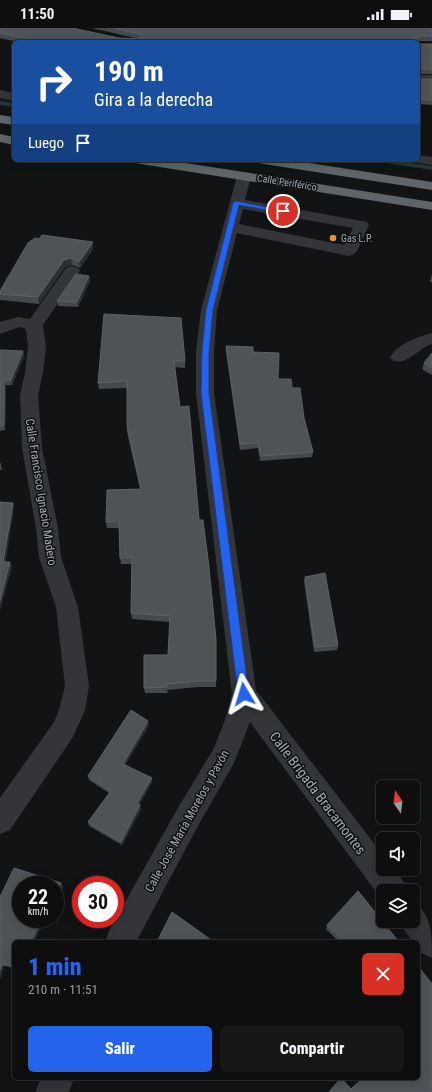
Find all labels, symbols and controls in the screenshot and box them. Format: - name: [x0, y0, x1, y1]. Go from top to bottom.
- text: 11:50: [20, 5, 54, 23]
- text: 190 m: [94, 55, 164, 88]
- icon: right: [28, 56, 80, 108]
- text: Gira a la derecha: [94, 89, 213, 110]
- icon: arrive: [72, 132, 94, 154]
- text: Luego: [28, 134, 64, 152]
- street label: Calle Periférico: [256, 172, 318, 193]
- pin: [266, 194, 300, 228]
- icon: arrive: [272, 200, 294, 222]
- marker: Gas L.P.: [328, 233, 338, 243]
- place label: Gas L.P.: [341, 233, 373, 244]
- street label: Calle Francisco Ignacio Madero: [22, 417, 60, 567]
- position arrow: [223, 673, 265, 715]
- street label: Calle Brigada Bracamontes: [267, 729, 369, 857]
- street label: Calle José María Morelos y Pavón: [142, 747, 232, 894]
- north arrow: [376, 780, 420, 824]
- map controls: [376, 780, 420, 928]
- button: sound: [376, 832, 420, 876]
- speed limit sign: 30: [72, 876, 124, 928]
- button: layers: [376, 884, 420, 928]
- text: 22: [28, 885, 48, 909]
- text: km/h: [28, 906, 48, 917]
- text: 1 min: [28, 953, 82, 981]
- button: close: [362, 953, 404, 995]
- text: 210 m · 11:51: [28, 982, 98, 997]
- button: Salir: [28, 1026, 212, 1072]
- button: Compartir: [220, 1026, 404, 1072]

